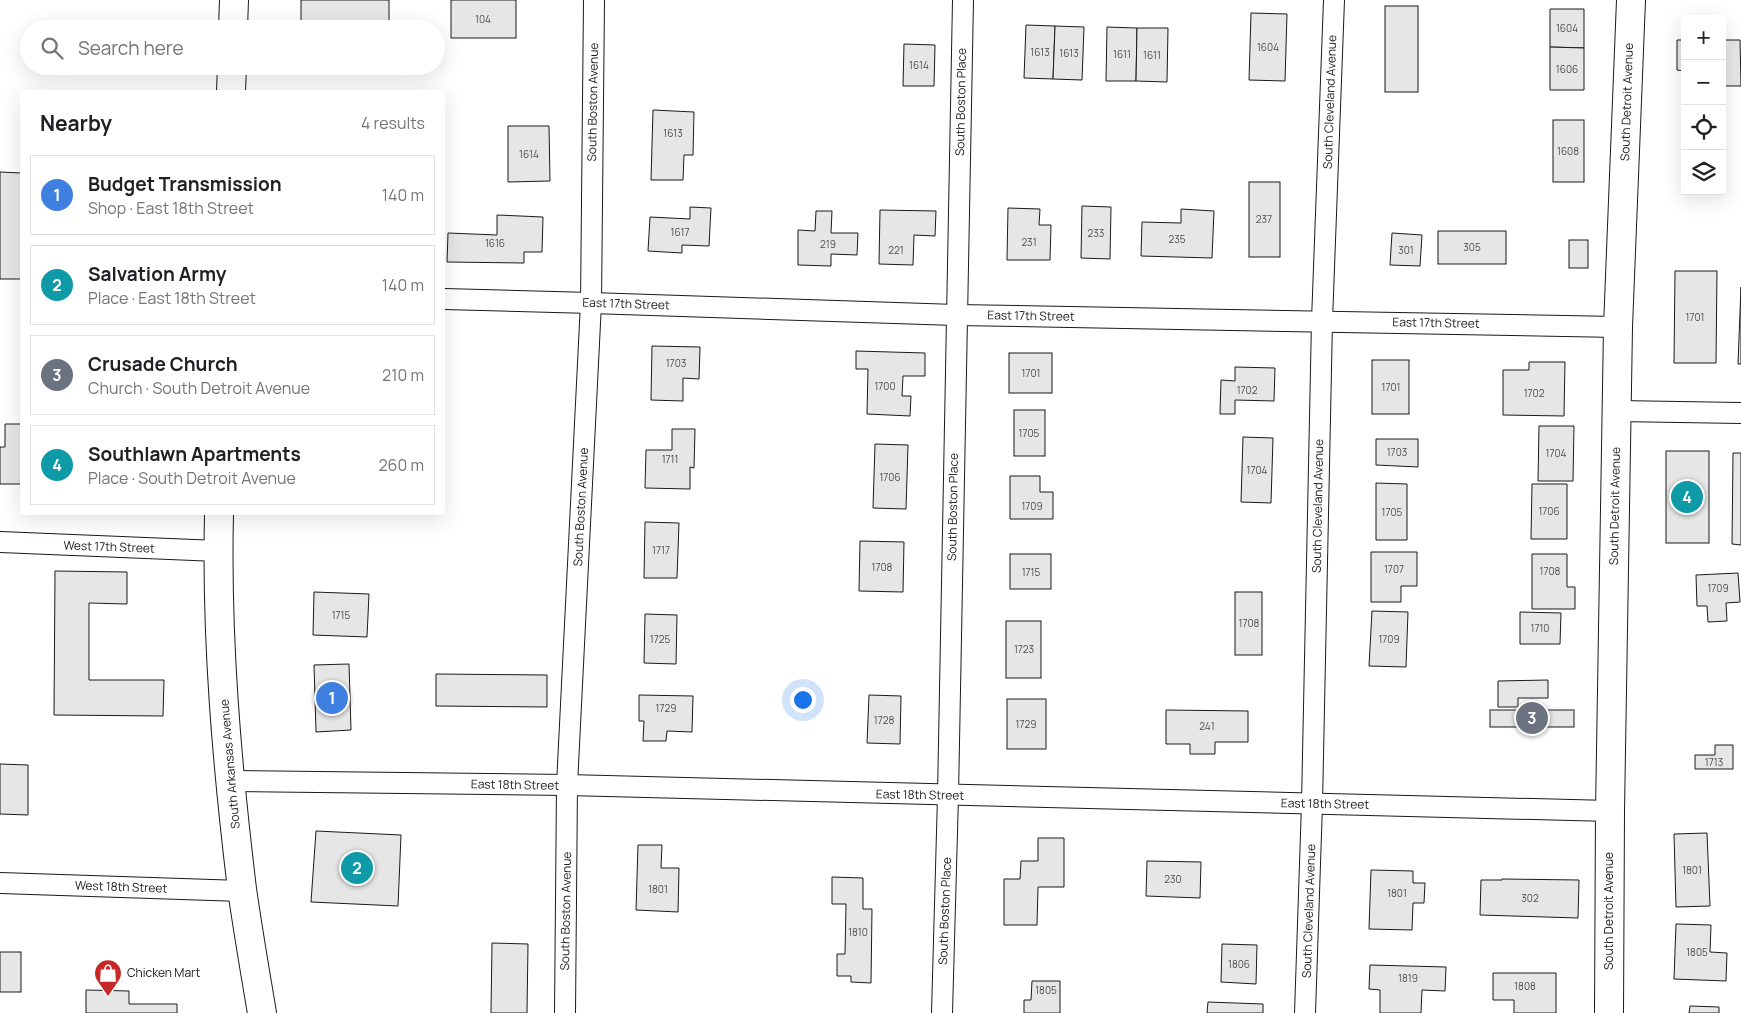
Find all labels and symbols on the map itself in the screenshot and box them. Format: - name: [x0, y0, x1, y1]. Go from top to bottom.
- house number: 104: [475, 12, 491, 26]
- house number: 1604: [1556, 21, 1578, 35]
- street label: South Cleveland Avenue: [1319, 35, 1340, 169]
- house number: 1604: [1257, 40, 1279, 54]
- street label: South Boston Avenue: [583, 42, 602, 162]
- street label: South Detroit Avenue: [1616, 43, 1637, 161]
- house number: 1613: [1030, 45, 1050, 59]
- house number: 1613: [1059, 46, 1079, 60]
- house number: 1611: [1113, 47, 1131, 61]
- street label: South Boston Place: [951, 48, 970, 156]
- house number: 1611: [1143, 48, 1161, 62]
- house number: 1614: [909, 58, 929, 72]
- house number: 1606: [1556, 62, 1578, 76]
- house number: 1613: [663, 126, 683, 140]
- house number: 1608: [1557, 144, 1579, 158]
- house number: 1614: [519, 147, 539, 161]
- house number: 237: [1256, 212, 1272, 226]
- house number: 1617: [671, 225, 689, 239]
- house number: 233: [1088, 226, 1104, 240]
- house number: 235: [1168, 232, 1186, 246]
- house number: 231: [1021, 235, 1037, 249]
- house number: 1616: [485, 236, 505, 250]
- house number: 219: [820, 237, 836, 251]
- house number: 305: [1463, 240, 1481, 254]
- house number: 221: [888, 243, 904, 257]
- house number: 301: [1398, 243, 1414, 257]
- street label: East 17th Street: [582, 293, 670, 314]
- street label: East 17th Street: [987, 306, 1075, 325]
- house number: 1701: [1686, 310, 1704, 324]
- street label: East 17th Street: [1392, 313, 1480, 332]
- house number: 1703: [666, 356, 686, 370]
- house number: 1701: [1022, 366, 1040, 380]
- house number: 1700: [874, 379, 896, 393]
- house number: 1701: [1382, 380, 1400, 394]
- house number: 1702: [1237, 383, 1258, 397]
- house number: 1702: [1524, 386, 1545, 400]
- house number: 1705: [1019, 426, 1040, 440]
- street label: South Cleveland Avenue: [1308, 439, 1327, 573]
- house number: 1703: [1387, 445, 1407, 459]
- house number: 1704: [1546, 446, 1567, 460]
- street label: South Boston Avenue: [569, 447, 592, 567]
- street label: South Detroit Avenue: [1605, 447, 1624, 565]
- house number: 1711: [662, 452, 678, 466]
- street label: South Boston Place: [943, 453, 962, 561]
- house number: 1704: [1247, 463, 1268, 477]
- house number: 1706: [879, 470, 901, 484]
- pin: 4: [1671, 478, 1703, 516]
- house number: 1709: [1021, 499, 1043, 513]
- house number: 1706: [1538, 504, 1560, 518]
- house number: 1705: [1382, 505, 1403, 519]
- street label: West 17th Street: [63, 536, 155, 557]
- house number: 1717: [652, 543, 670, 557]
- house number: 1708: [872, 560, 893, 574]
- house number: 1707: [1384, 562, 1404, 576]
- house number: 1708: [1540, 564, 1561, 578]
- house number: 1715: [1022, 565, 1041, 579]
- house number: 1709: [1707, 581, 1729, 595]
- house number: 1715: [332, 608, 351, 622]
- house number: 1708: [1239, 616, 1260, 630]
- house number: 1710: [1531, 621, 1549, 635]
- house number: 1725: [650, 632, 670, 646]
- house number: 1709: [1378, 632, 1400, 646]
- house number: 1723: [1014, 642, 1034, 656]
- pin: 1: [316, 679, 348, 717]
- your location: [790, 687, 816, 713]
- street label: South Arkansas Avenue: [215, 698, 244, 830]
- pin: 3: [1516, 699, 1548, 737]
- house number: 1729: [656, 701, 676, 715]
- house number: 1728: [874, 713, 894, 727]
- house number: 1729: [1016, 717, 1036, 731]
- house number: 241: [1199, 719, 1215, 733]
- house number: 1713: [1705, 755, 1723, 769]
- street label: East 18th Street: [471, 775, 559, 794]
- street label: East 18th Street: [876, 785, 964, 804]
- street label: East 18th Street: [1281, 794, 1369, 813]
- street label: South Cleveland Avenue: [1298, 844, 1319, 978]
- pin: 2: [341, 849, 373, 887]
- street label: South Boston Avenue: [556, 851, 575, 971]
- street label: South Detroit Avenue: [1600, 852, 1617, 970]
- street label: South Boston Place: [934, 857, 955, 965]
- house number: 1801: [1682, 863, 1702, 877]
- house number: 230: [1164, 872, 1182, 886]
- street label: West 18th Street: [75, 876, 168, 897]
- house number: 1801: [648, 882, 668, 896]
- house number: 1801: [1387, 886, 1407, 900]
- house number: 302: [1521, 891, 1539, 905]
- house number: 1810: [848, 925, 868, 939]
- house number: 1805: [1686, 945, 1708, 959]
- house number: 1806: [1228, 957, 1250, 971]
- shop icon: Chicken Mart: [93, 958, 123, 997]
- place label: Chicken Mart: [127, 964, 200, 981]
- house number: 1819: [1398, 971, 1418, 985]
- house number: 1808: [1514, 979, 1536, 993]
- house number: 1805: [1035, 983, 1057, 997]

